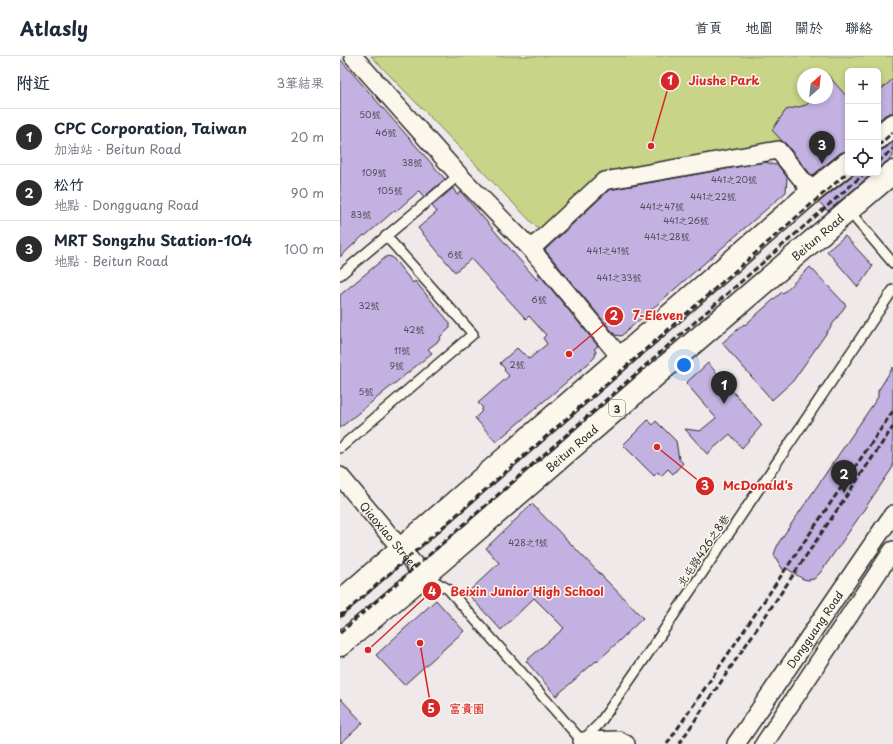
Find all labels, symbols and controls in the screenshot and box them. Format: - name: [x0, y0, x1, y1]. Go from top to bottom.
- text: Atlasly: [20, 14, 88, 42]
- text: 首頁: [695, 17, 723, 38]
- text: 地圖: [745, 17, 773, 38]
- text: 關於: [795, 17, 823, 38]
- text: 聯絡: [845, 17, 873, 38]
- north arrow: [797, 68, 833, 104]
- map controls: [845, 68, 881, 176]
- button: +: [845, 68, 881, 104]
- text: 附近: [16, 69, 50, 95]
- callout: Jiushe Park: [660, 69, 767, 93]
- text: 1: [667, 71, 673, 89]
- text: Jiushe Park: [688, 71, 760, 89]
- text: 3筆結果: [276, 73, 324, 92]
- button: −: [845, 104, 881, 140]
- house number: 50號: [359, 107, 381, 121]
- text: CPC Corporation, Taiwan: [54, 116, 247, 139]
- house number: 46號: [375, 125, 397, 139]
- text: 1: [26, 127, 32, 146]
- text: 20 m: [290, 127, 324, 146]
- pin: 3: [809, 131, 835, 164]
- text: 加油站 · Beitun Road: [54, 139, 181, 158]
- button: locate: [845, 140, 881, 176]
- house number: 38號: [402, 155, 422, 169]
- house number: 109號: [362, 165, 386, 179]
- text: 松竹: [54, 172, 84, 195]
- house number: 441之20號: [711, 172, 757, 186]
- text: 2: [24, 183, 34, 202]
- text: 90 m: [291, 183, 324, 202]
- house number: 105號: [377, 183, 403, 197]
- house number: 441之22號: [690, 189, 736, 203]
- text: 地點 · Dongguang Road: [54, 195, 199, 214]
- house number: 441之47號: [640, 199, 684, 213]
- house number: 83號: [351, 207, 371, 221]
- street label: Beitun Road: [787, 209, 848, 264]
- house number: 441之26號: [663, 213, 709, 227]
- text: MRT Songzhu Station-104: [54, 228, 252, 251]
- house number: 441之28號: [644, 229, 690, 243]
- text: 3: [25, 239, 33, 258]
- text: 100 m: [284, 239, 324, 258]
- house number: 441之41號: [587, 243, 629, 257]
- house number: 6號: [447, 247, 463, 261]
- text: 地點 · Beitun Road: [54, 251, 168, 270]
- house number: 441之33號: [596, 270, 642, 284]
- house number: 6號: [531, 292, 547, 306]
- house number: 32號: [358, 298, 380, 312]
- callout: 7-Eleven: [604, 304, 691, 328]
- text: 2: [610, 306, 619, 324]
- text: 7-Eleven: [633, 306, 683, 324]
- house number: 42號: [404, 322, 424, 336]
- house number: 11號: [394, 343, 410, 357]
- your location: [674, 355, 694, 375]
- house number: 2號: [509, 357, 525, 371]
- house number: 9號: [390, 358, 404, 372]
- pin: 1: [711, 371, 737, 404]
- house number: 5號: [359, 384, 373, 398]
- road number: 3: [609, 400, 625, 416]
- street label: Beitun Road: [542, 420, 602, 475]
- pin: 2: [831, 460, 857, 493]
- callout: McDonald's: [695, 474, 801, 498]
- text: 3: [701, 476, 709, 494]
- text: McDonald's: [723, 476, 793, 494]
- street label: Qiaoxiao Street: [356, 498, 423, 573]
- street label: 北屯路426之8巷: [673, 511, 733, 589]
- house number: 428之1號: [508, 535, 548, 549]
- callout: Beixin Junior High School: [422, 579, 613, 603]
- text: 4: [428, 582, 436, 600]
- text: Beixin Junior High School: [450, 582, 604, 600]
- street label: Dongguang Road: [782, 587, 847, 671]
- callout: 富貴園: [421, 696, 493, 720]
- text: 5: [427, 699, 435, 717]
- text: 富貴園: [449, 699, 485, 717]

